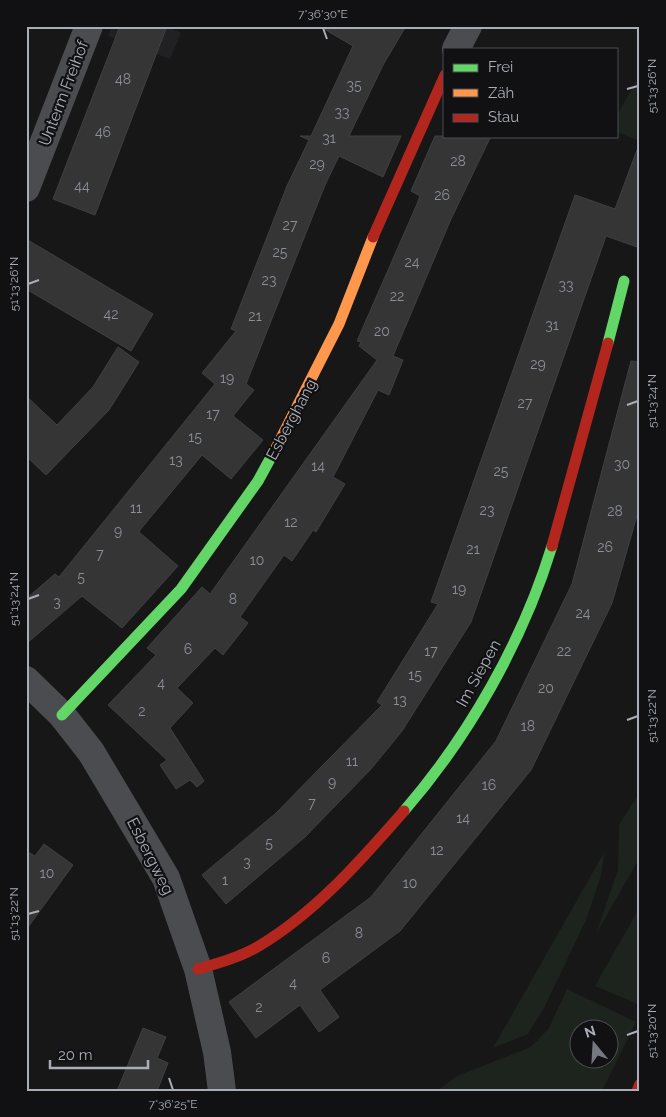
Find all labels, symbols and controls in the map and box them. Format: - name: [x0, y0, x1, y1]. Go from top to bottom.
- text: 7°36'30"E: [298, 7, 348, 21]
- street label: Unterm Freihof: [35, 37, 93, 149]
- legend: [443, 48, 618, 138]
- text: Frei: [488, 58, 513, 76]
- text: 51°13'26"N: [645, 59, 659, 113]
- house number: 48: [115, 71, 131, 87]
- house number: 35: [346, 77, 362, 93]
- text: Zäh: [488, 84, 514, 102]
- house number: 33: [335, 104, 349, 120]
- text: Stau: [488, 108, 519, 126]
- house number: 46: [95, 124, 111, 140]
- house number: 31: [322, 130, 336, 146]
- house number: 28: [450, 153, 466, 169]
- house number: 29: [309, 156, 325, 172]
- house number: 44: [74, 178, 90, 194]
- house number: 26: [434, 187, 450, 203]
- house number: 27: [283, 217, 298, 233]
- house number: 25: [273, 244, 288, 260]
- house number: 24: [405, 254, 420, 270]
- text: 51°13'26"N: [7, 257, 21, 311]
- house number: 23: [262, 272, 276, 288]
- house number: 33: [559, 277, 573, 293]
- house number: 22: [390, 288, 404, 304]
- house number: 42: [104, 306, 118, 322]
- house number: 21: [248, 308, 262, 324]
- house number: 31: [545, 317, 559, 333]
- house number: 20: [374, 323, 390, 339]
- house number: 29: [530, 356, 546, 372]
- house number: 19: [220, 370, 234, 386]
- text: 51°13'24"N: [645, 374, 659, 428]
- street label: Esberghang: [262, 375, 321, 463]
- house number: 27: [518, 395, 533, 411]
- house number: 17: [206, 406, 220, 422]
- house number: 15: [188, 429, 202, 445]
- house number: 13: [169, 452, 183, 468]
- house number: 30: [614, 456, 630, 472]
- house number: 14: [311, 458, 325, 474]
- house number: 25: [494, 463, 509, 479]
- house number: 11: [130, 500, 142, 516]
- house number: 23: [480, 502, 494, 518]
- house number: 28: [607, 503, 623, 519]
- house number: 12: [284, 514, 298, 530]
- house number: 9: [114, 523, 122, 539]
- house number: 26: [597, 539, 613, 555]
- house number: 21: [466, 541, 480, 557]
- house number: 7: [96, 546, 104, 562]
- house number: 10: [250, 552, 264, 568]
- house number: 5: [77, 569, 85, 585]
- text: 51°13'24"N: [7, 572, 21, 626]
- house number: 19: [452, 581, 466, 597]
- house number: 8: [229, 591, 237, 607]
- house number: 3: [53, 594, 61, 610]
- house number: 24: [576, 605, 591, 621]
- street label: Im Siepen: [452, 636, 505, 710]
- house number: 6: [184, 641, 192, 657]
- house number: 17: [424, 643, 438, 659]
- house number: 22: [557, 643, 571, 659]
- house number: 15: [408, 667, 422, 683]
- house number: 4: [157, 675, 165, 691]
- house number: 20: [538, 680, 554, 696]
- text: 51°13'22"N: [645, 689, 659, 743]
- house number: 13: [393, 692, 407, 708]
- house number: 2: [138, 703, 146, 719]
- house number: 18: [521, 718, 535, 734]
- house number: 11: [346, 753, 358, 769]
- house number: 9: [328, 774, 336, 790]
- house number: 16: [482, 777, 496, 793]
- house number: 7: [308, 795, 316, 811]
- house number: 14: [456, 810, 470, 826]
- street label: Esbergweg: [123, 814, 178, 898]
- house number: 5: [265, 835, 273, 851]
- house number: 12: [430, 842, 444, 858]
- house number: 3: [243, 854, 251, 870]
- house number: 10: [40, 865, 54, 881]
- house number: 1: [222, 872, 228, 888]
- house number: 10: [403, 875, 417, 891]
- text: 51°13'22"N: [7, 887, 21, 941]
- house number: 8: [355, 925, 363, 941]
- house number: 6: [322, 950, 330, 966]
- house number: 4: [289, 975, 297, 991]
- house number: 2: [255, 999, 263, 1015]
- text: 51°13'20"N: [645, 1004, 659, 1058]
- north arrow: [568, 1020, 618, 1070]
- text: N: [582, 1022, 598, 1041]
- scale bar: [50, 1037, 148, 1069]
- text: 20 m: [58, 1046, 93, 1064]
- text: 7°36'25"E: [149, 1097, 198, 1111]

